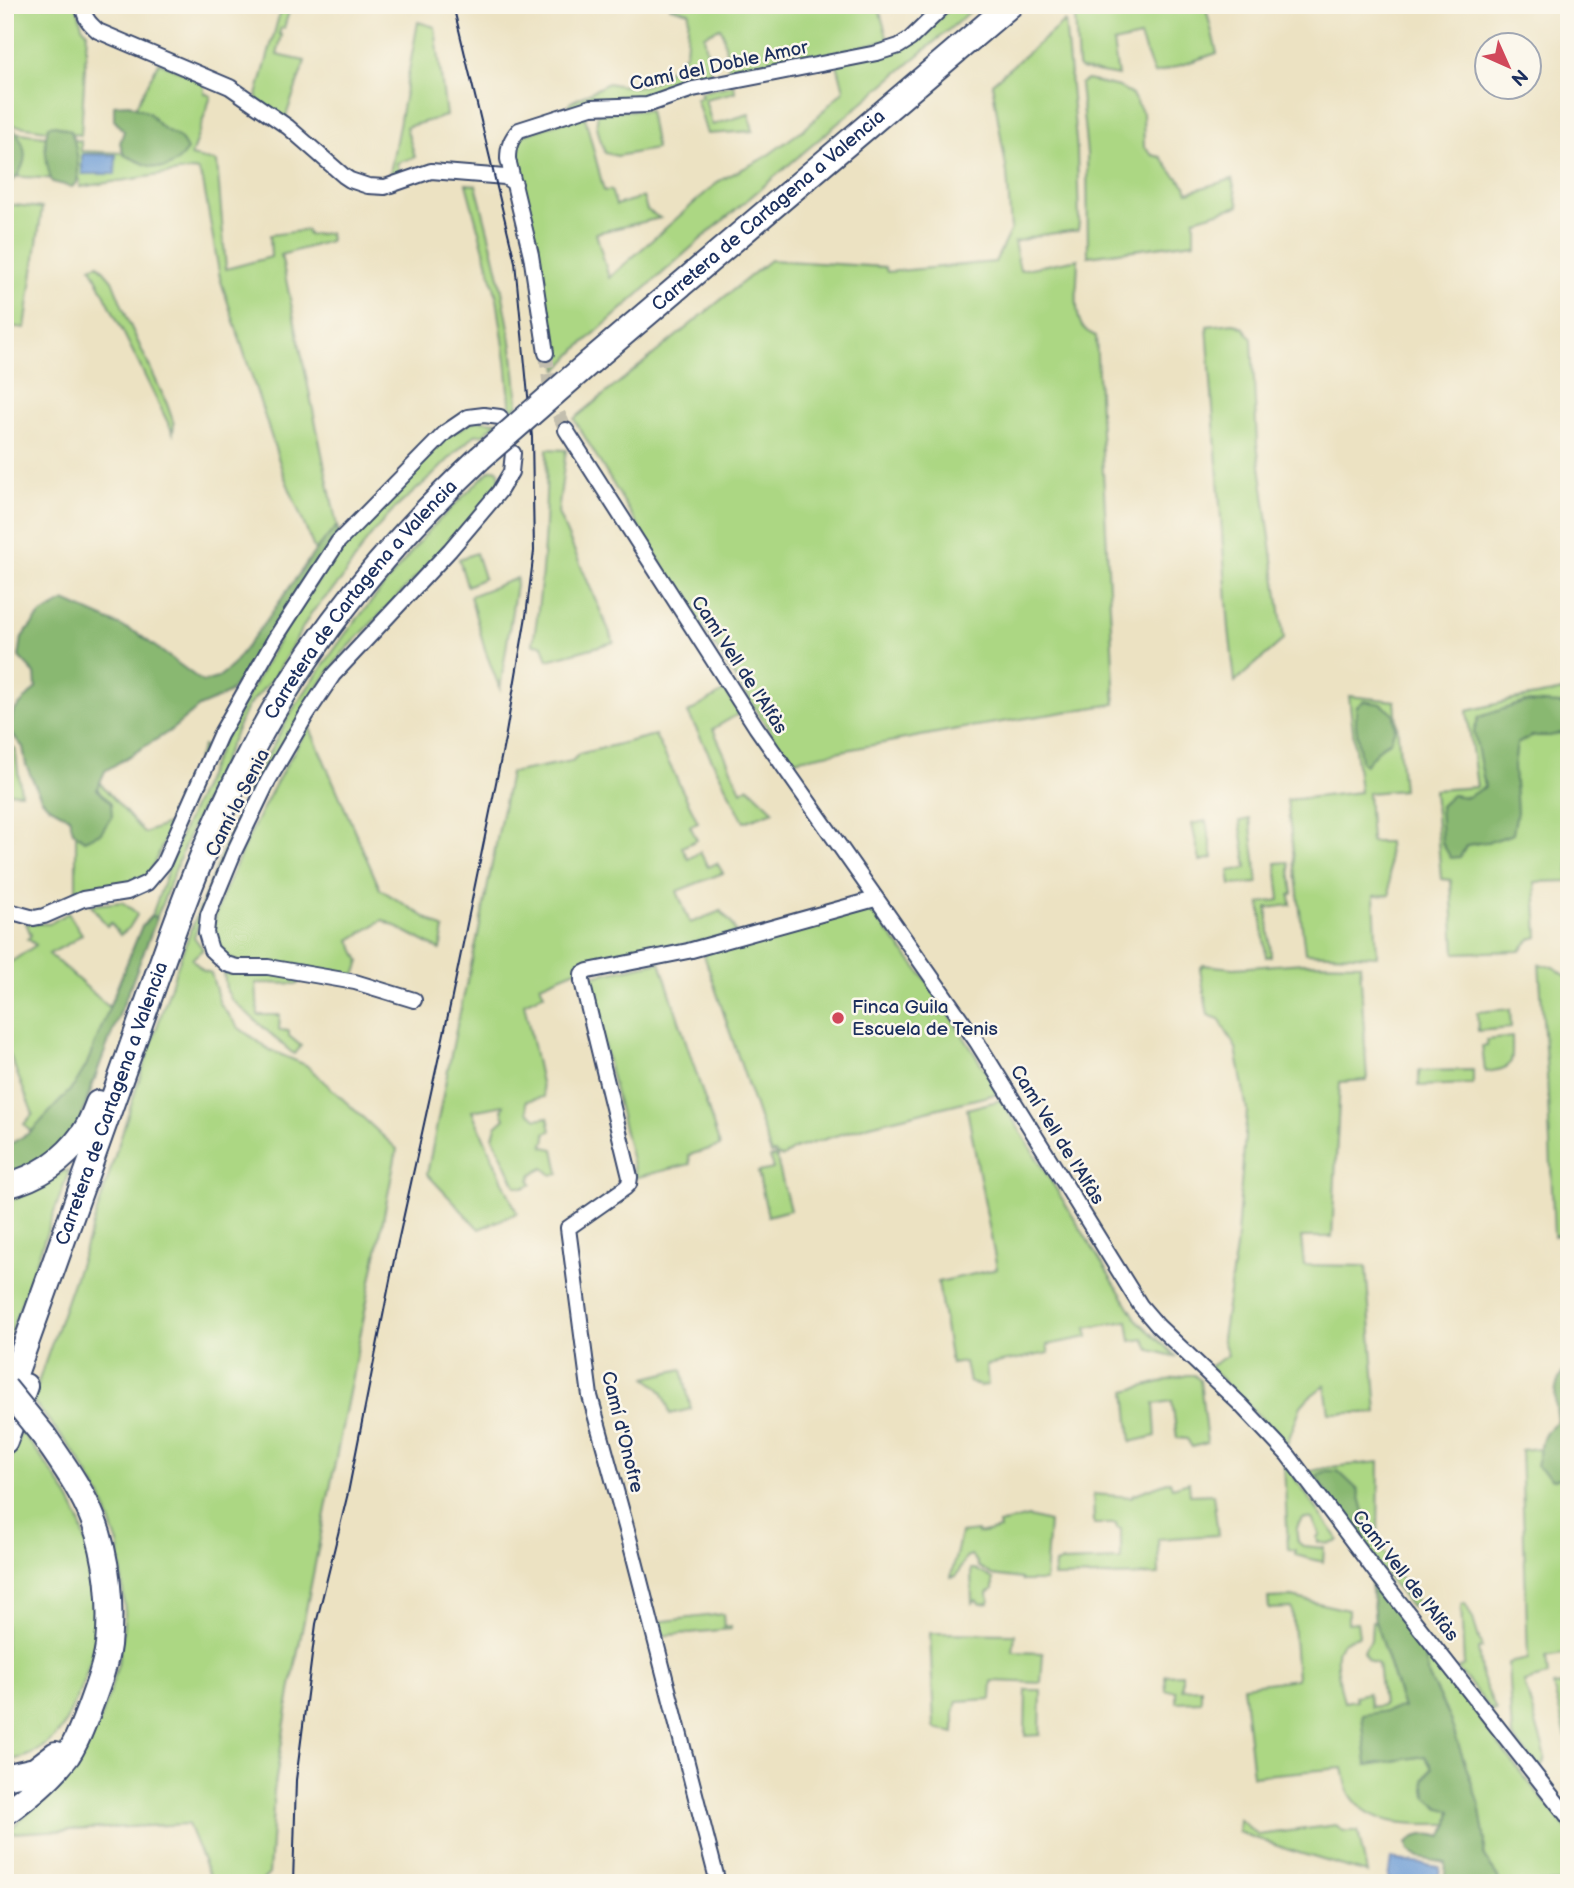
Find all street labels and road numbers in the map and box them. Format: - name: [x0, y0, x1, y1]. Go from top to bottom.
- street label: Camí del Doble Amor: [628, 36, 811, 96]
- street label: Carretera de Cartagena a Valencia: [647, 105, 890, 316]
- street label: Carretera de Cartagena a Valencia: [260, 475, 462, 724]
- street label: Camí Vell de l'Alfàs: [686, 592, 792, 738]
- street label: Camí la Senia: [201, 745, 275, 861]
- street label: Carretera de Cartagena a Valencia: [50, 959, 173, 1248]
- street label: Camí Vell de l'Alfàs: [1005, 1061, 1109, 1209]
- street label: Camí d'Onofre: [596, 1369, 648, 1495]
- street label: Camí Vell de l'Alfàs: [1347, 1506, 1463, 1646]

